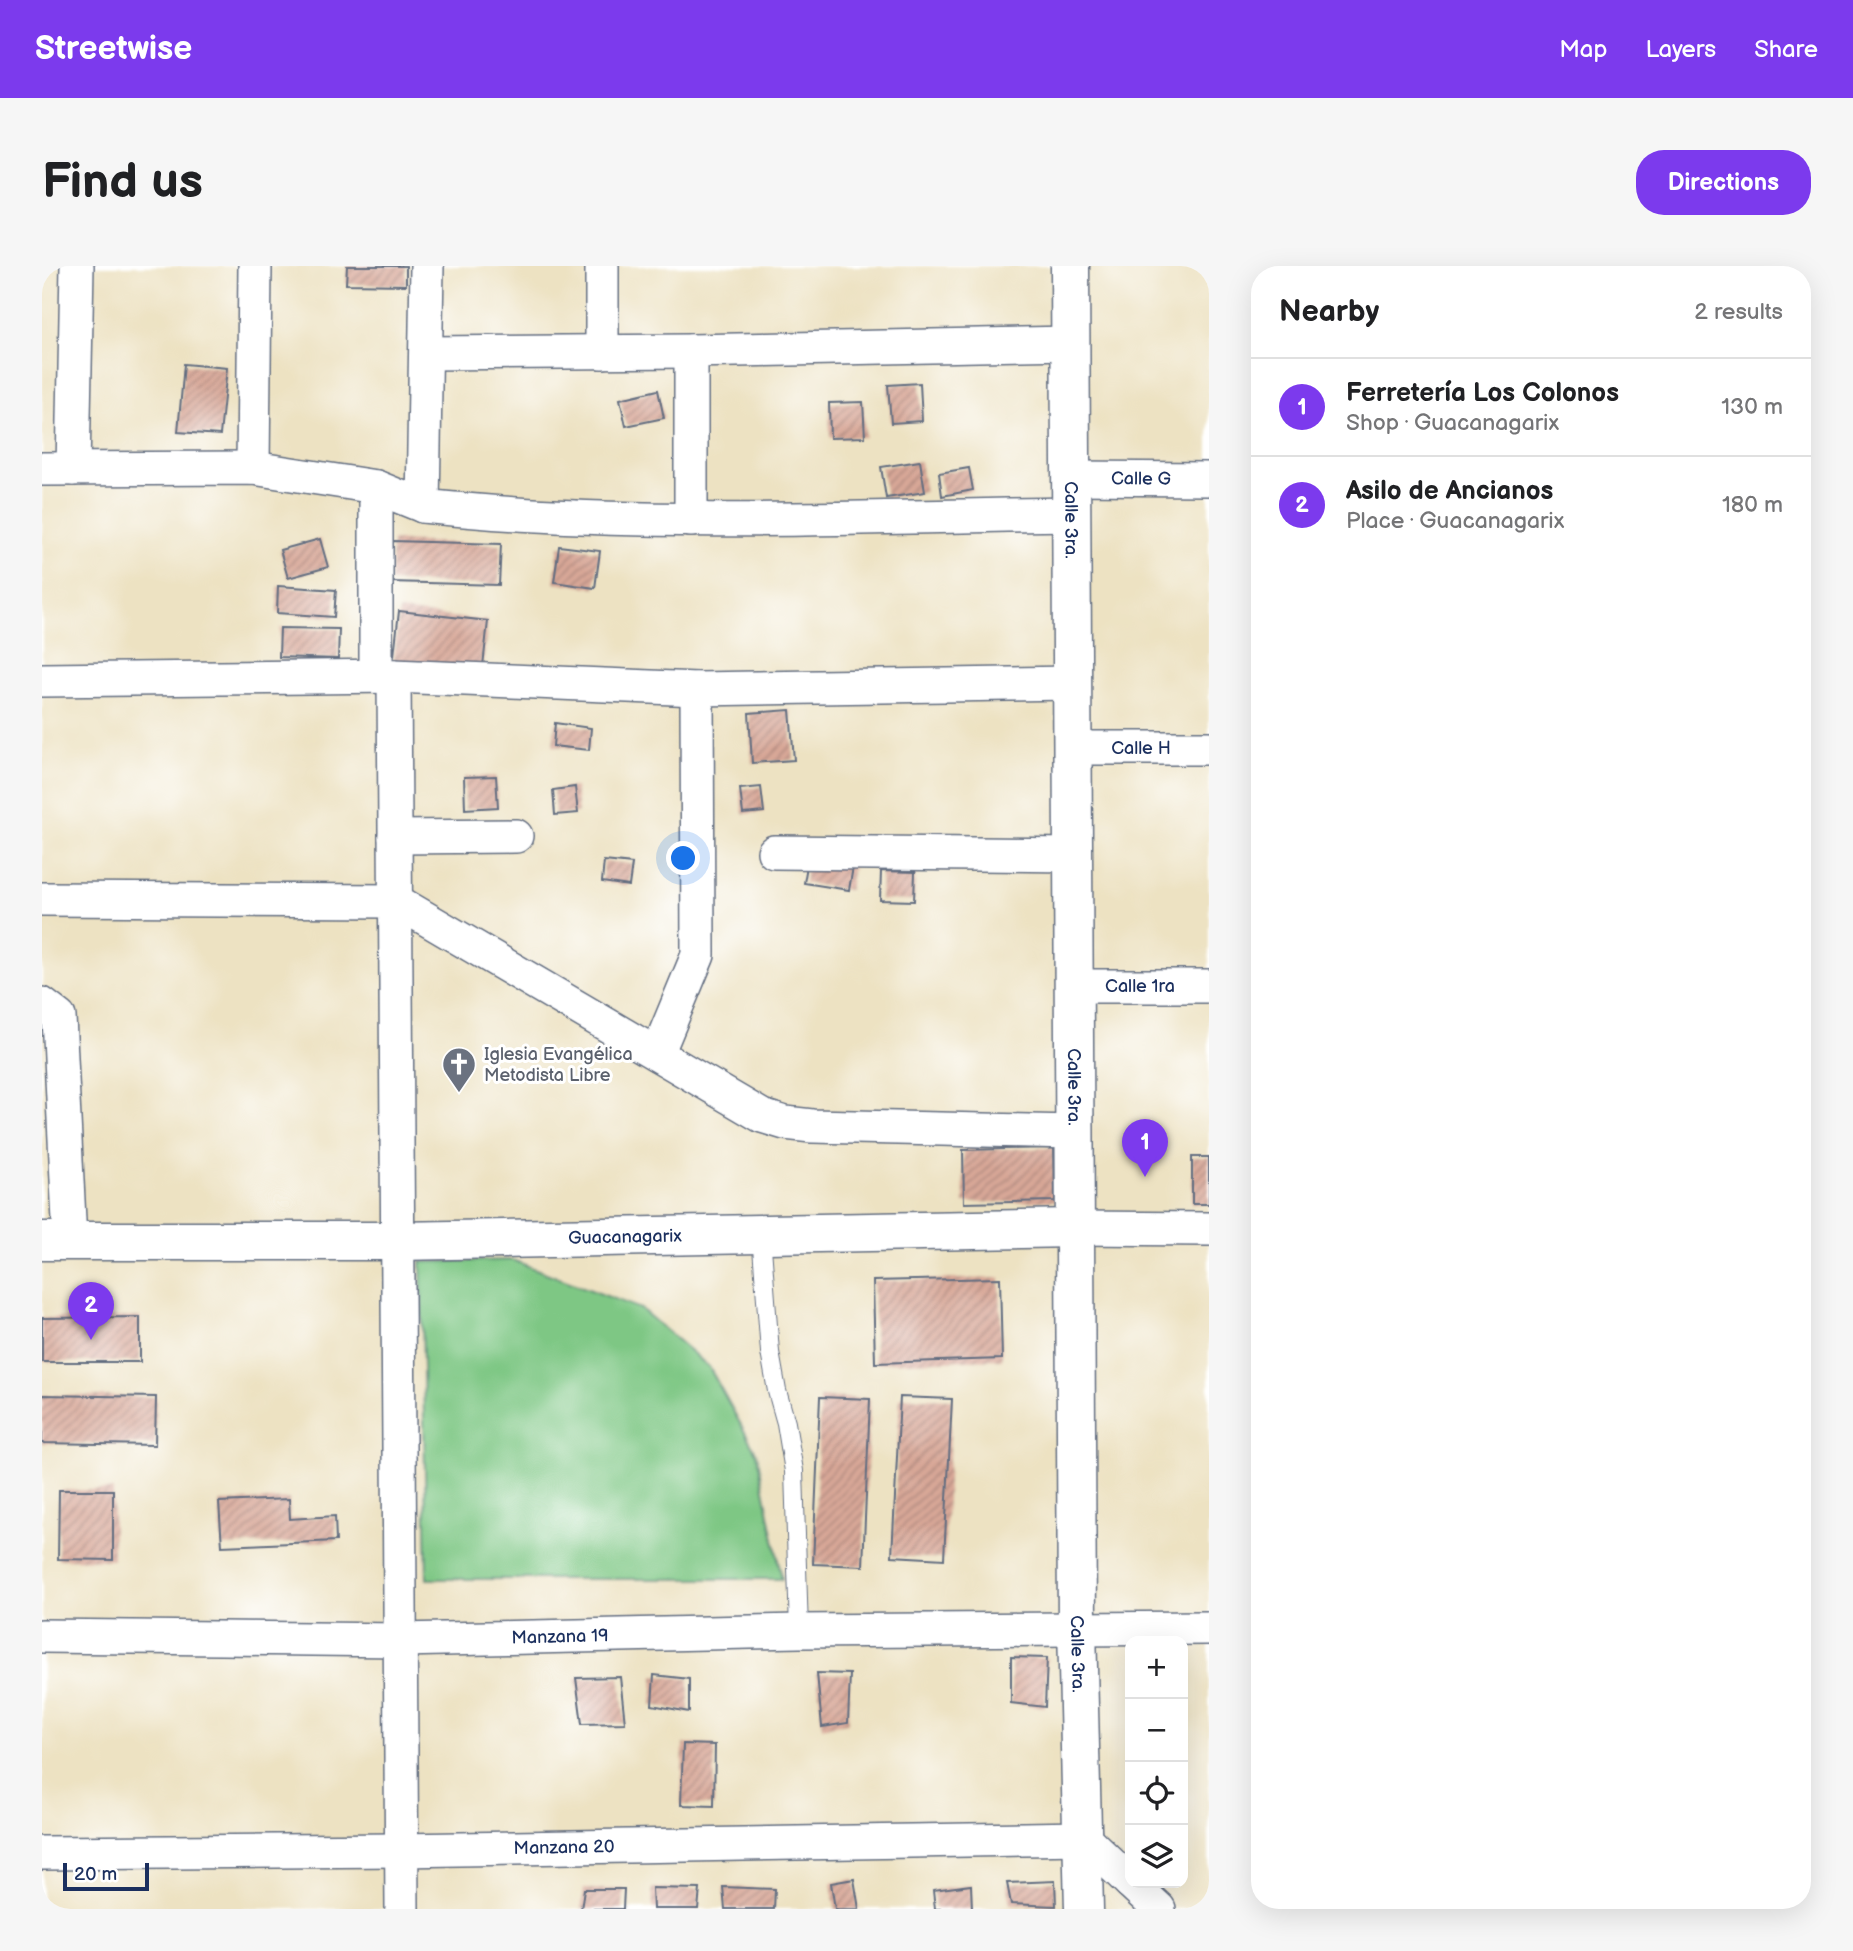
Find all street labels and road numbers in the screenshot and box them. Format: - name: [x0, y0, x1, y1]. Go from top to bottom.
- street label: Calle G: [1111, 468, 1171, 490]
- street label: Calle 3ra.: [1060, 481, 1082, 559]
- street label: Calle H: [1111, 738, 1171, 759]
- street label: Calle 1ra: [1105, 976, 1175, 997]
- street label: Calle 3ra.: [1063, 1048, 1084, 1126]
- street label: Guacanagarix: [568, 1226, 683, 1249]
- street label: Calle 3ra.: [1066, 1615, 1089, 1693]
- street label: Manzana 19: [511, 1625, 609, 1649]
- street label: Manzana 20: [513, 1836, 615, 1859]

